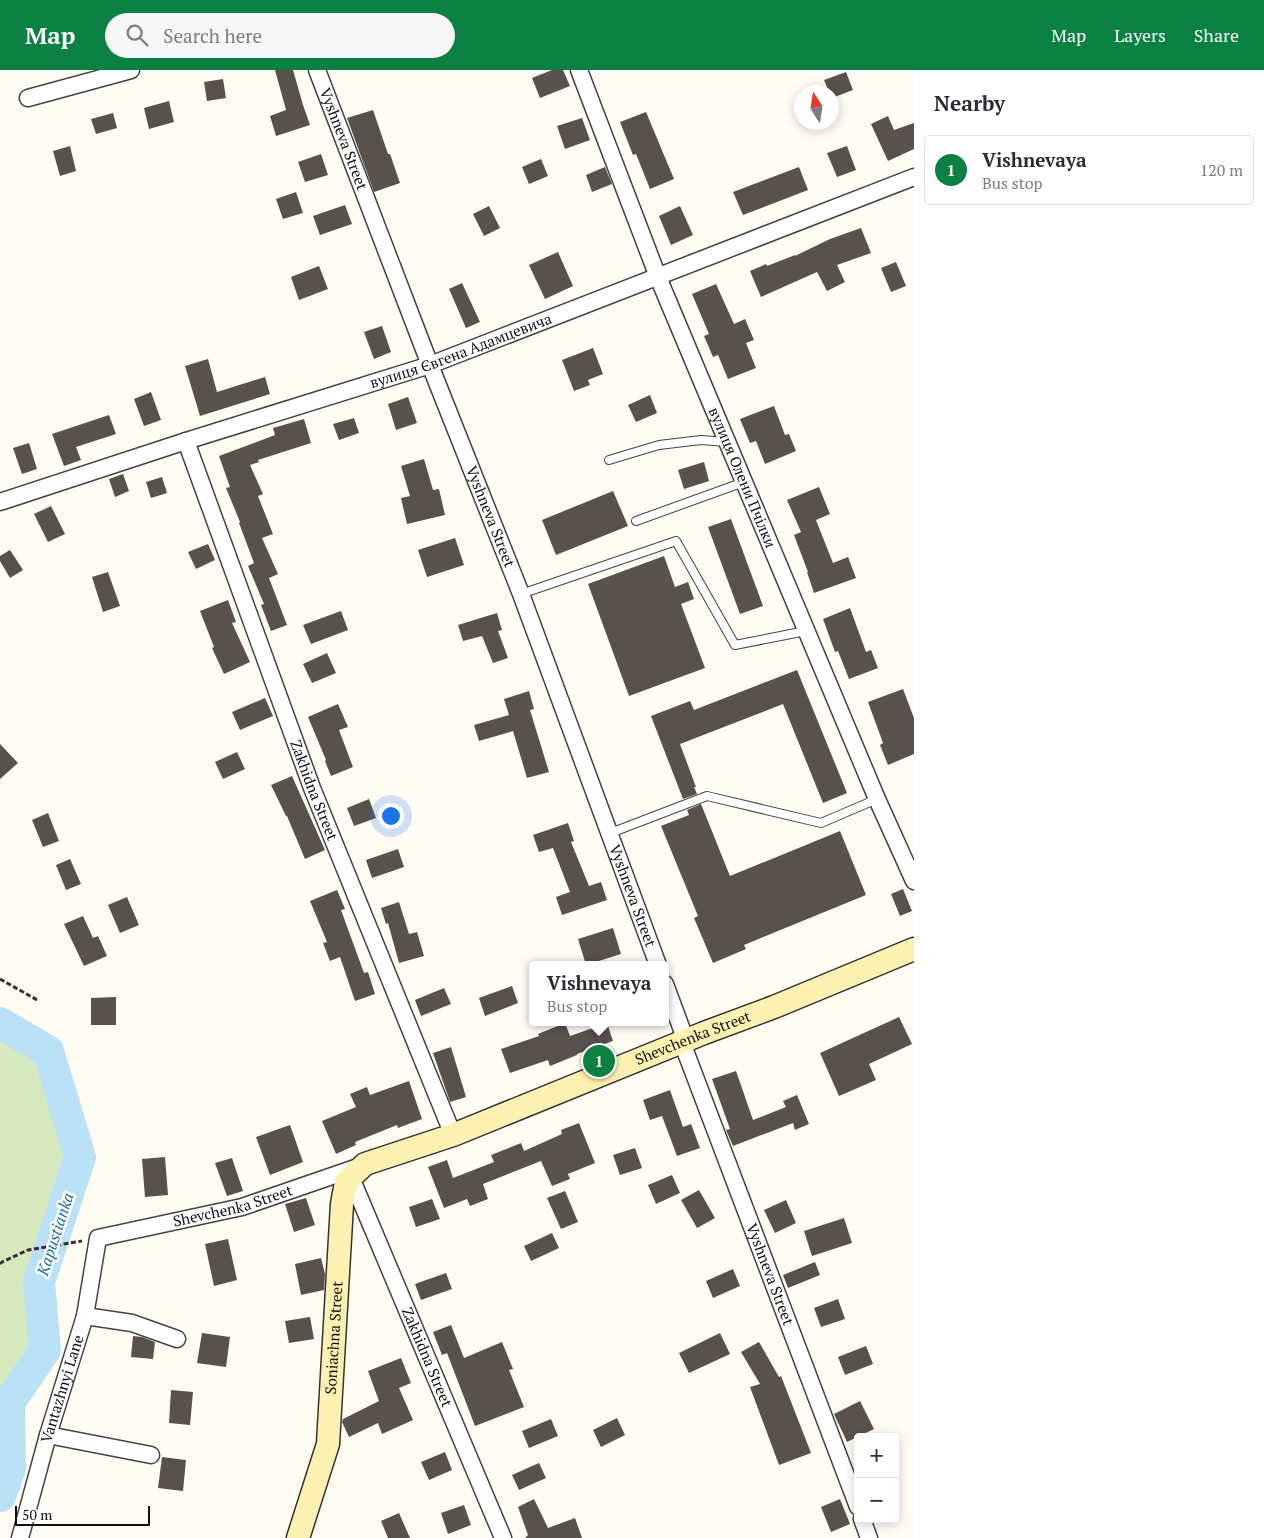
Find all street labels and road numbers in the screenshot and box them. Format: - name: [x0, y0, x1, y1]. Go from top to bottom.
- street label: Vyshneva Street: [316, 85, 373, 193]
- street label: вулиця Євгена Адамцевича: [367, 308, 555, 392]
- street label: вулиця Олени Пчілки: [705, 404, 781, 550]
- street label: Vyshneva Street: [462, 462, 520, 570]
- street label: Zakhidna Street: [286, 737, 343, 844]
- street label: Vyshneva Street: [605, 841, 662, 950]
- street label: Shevchenka Street: [632, 1005, 754, 1069]
- street label: Shevchenka Street: [171, 1179, 295, 1231]
- street label: Vyshneva Street: [742, 1220, 799, 1328]
- street label: Soniachna Street: [320, 1280, 347, 1395]
- street label: Zakhidna Street: [398, 1304, 458, 1410]
- street label: Vantazhnyi Lane: [35, 1332, 88, 1445]

